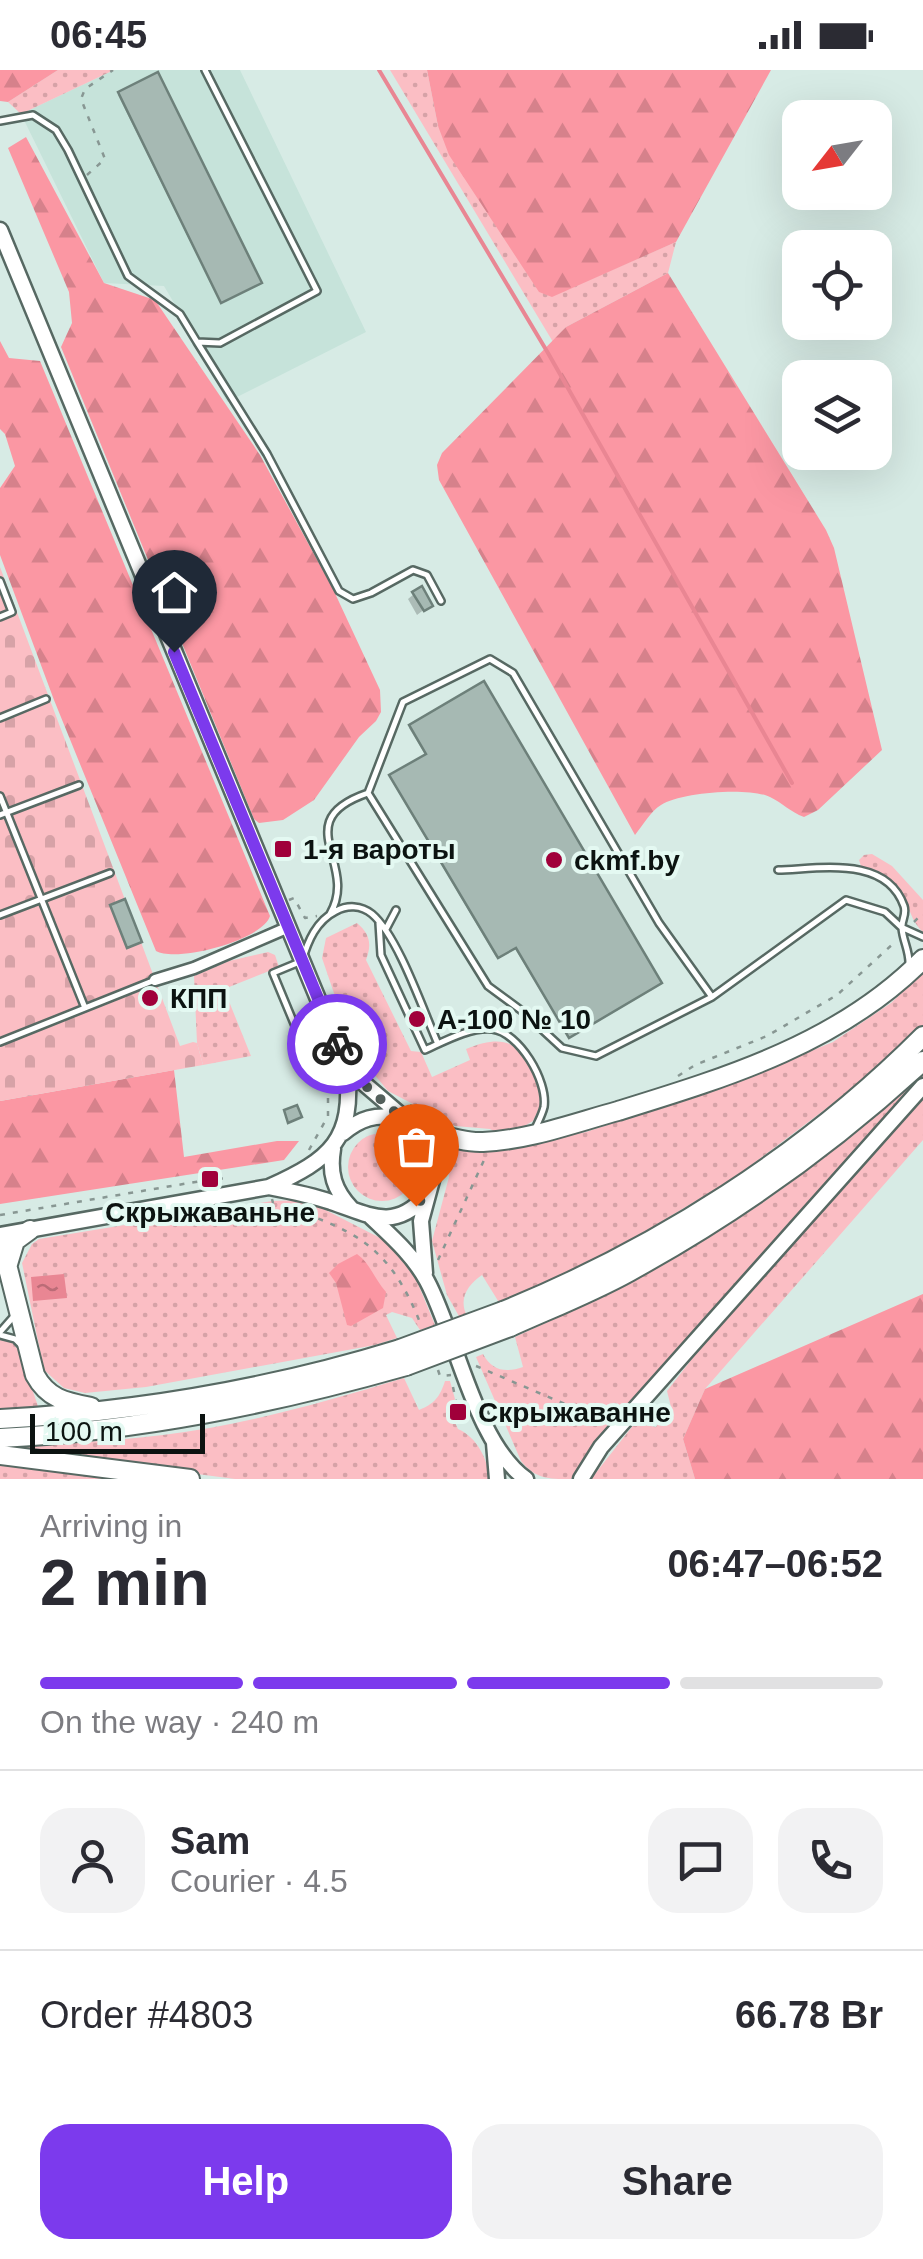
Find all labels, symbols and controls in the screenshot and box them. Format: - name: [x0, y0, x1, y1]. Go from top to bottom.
- text: 06:45: [50, 14, 147, 56]
- north arrow: [782, 100, 892, 210]
- map controls: [782, 100, 892, 470]
- button: locate: [782, 230, 892, 340]
- button: layers: [782, 360, 892, 470]
- pin: [132, 550, 217, 653]
- icon: home: [147, 565, 202, 620]
- place label: 1-я вароты: [303, 834, 456, 865]
- marker: 1-я вароты: [272, 838, 294, 860]
- place label: ckmf.by: [574, 845, 680, 876]
- marker: ckmf.by: [543, 849, 565, 871]
- place label: КПП: [170, 983, 227, 1014]
- marker: КПП: [139, 987, 161, 1009]
- courier: [287, 994, 387, 1094]
- place label: А-100 № 10: [437, 1004, 591, 1035]
- marker: А-100 № 10: [406, 1008, 428, 1030]
- icon: bike: [310, 1017, 365, 1072]
- pin: [374, 1104, 459, 1207]
- icon: bag: [389, 1119, 444, 1174]
- marker: Скрыжаваньне: [199, 1168, 221, 1190]
- place label: Скрыжаваньне: [105, 1197, 315, 1228]
- place label: Скрыжаванне: [478, 1397, 671, 1428]
- marker: Скрыжаванне: [447, 1401, 469, 1423]
- scale bar: [30, 1409, 205, 1454]
- text: 100 m: [45, 1416, 123, 1447]
- text: Arriving in: [40, 1508, 182, 1544]
- text: 06:47–06:52: [667, 1543, 883, 1585]
- text: 2 min: [40, 1546, 210, 1619]
- text: On the way · 240 m: [40, 1704, 319, 1740]
- button: person: [40, 1808, 145, 1913]
- button: chat: [648, 1808, 753, 1913]
- button: phone: [778, 1808, 883, 1913]
- text: Sam: [170, 1820, 250, 1862]
- text: Courier · 4.5: [170, 1863, 348, 1899]
- text: Order #4803: [40, 1994, 253, 2036]
- text: 66.78 Br: [735, 1994, 883, 2036]
- button: Help: [40, 2124, 452, 2239]
- button: Share: [472, 2124, 883, 2239]

